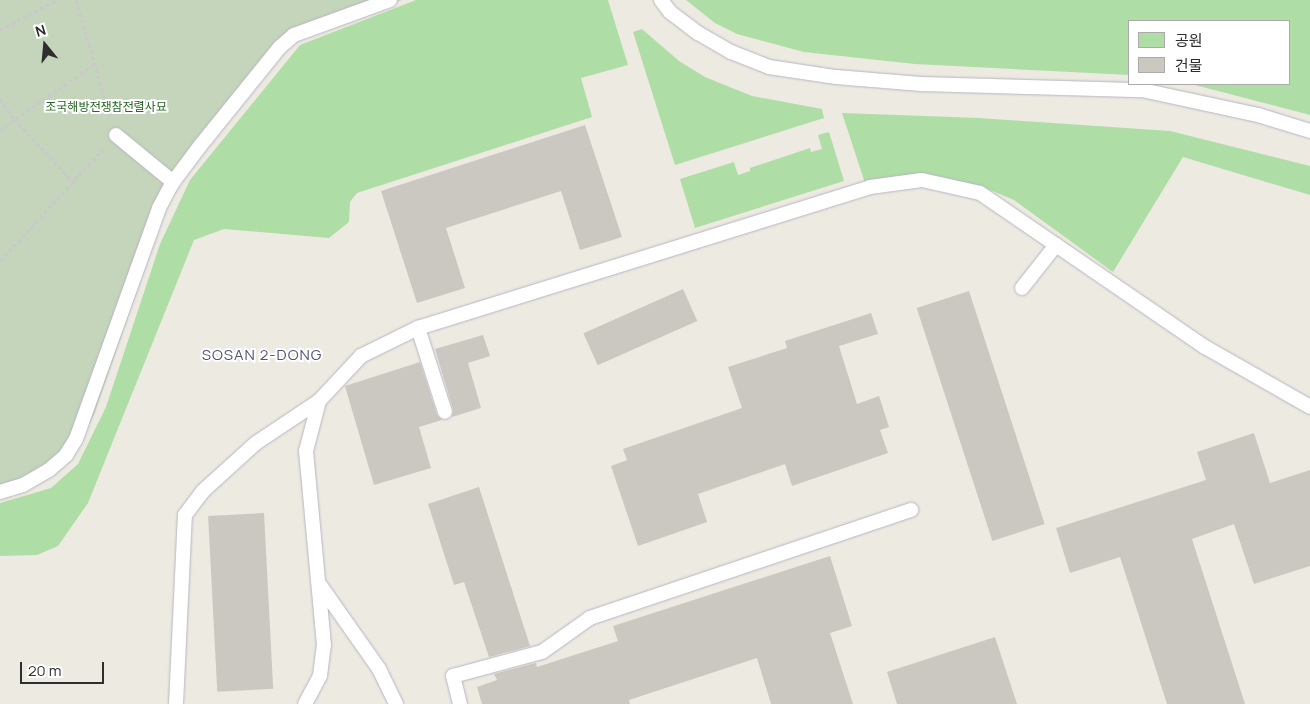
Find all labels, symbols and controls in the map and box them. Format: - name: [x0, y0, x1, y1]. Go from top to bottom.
- north arrow: [20, 20, 70, 70]
- text: N: [33, 20, 48, 41]
- legend: [1128, 20, 1290, 85]
- text: 공원: [1175, 30, 1203, 51]
- text: 건물: [1175, 55, 1203, 76]
- park label: 조국해방전쟁참전렬사묘: [45, 100, 167, 114]
- district label: SOSAN 2-DONG: [200, 346, 324, 364]
- scale bar: [22, 652, 106, 684]
- text: 20 m: [28, 660, 61, 681]

